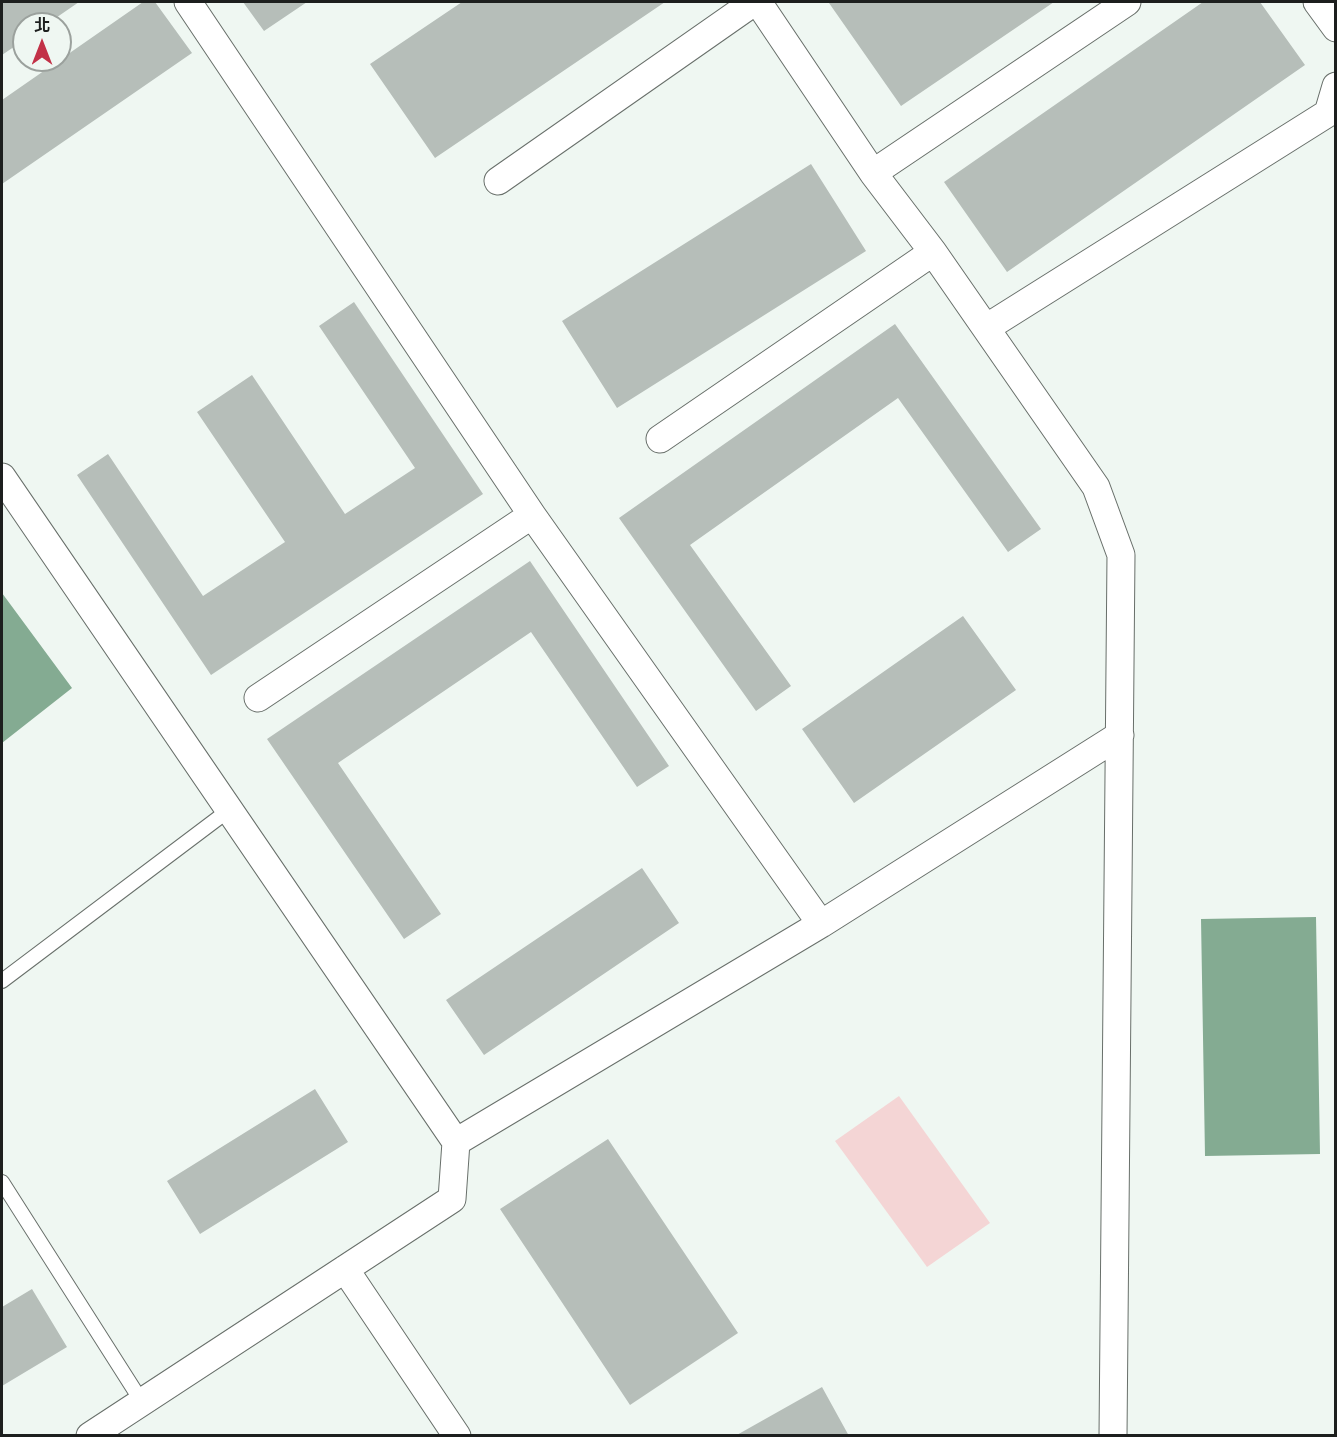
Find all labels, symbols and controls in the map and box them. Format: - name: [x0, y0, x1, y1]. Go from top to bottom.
- north arrow: [12, 12, 72, 72]
- text: 北: [34, 16, 50, 35]

